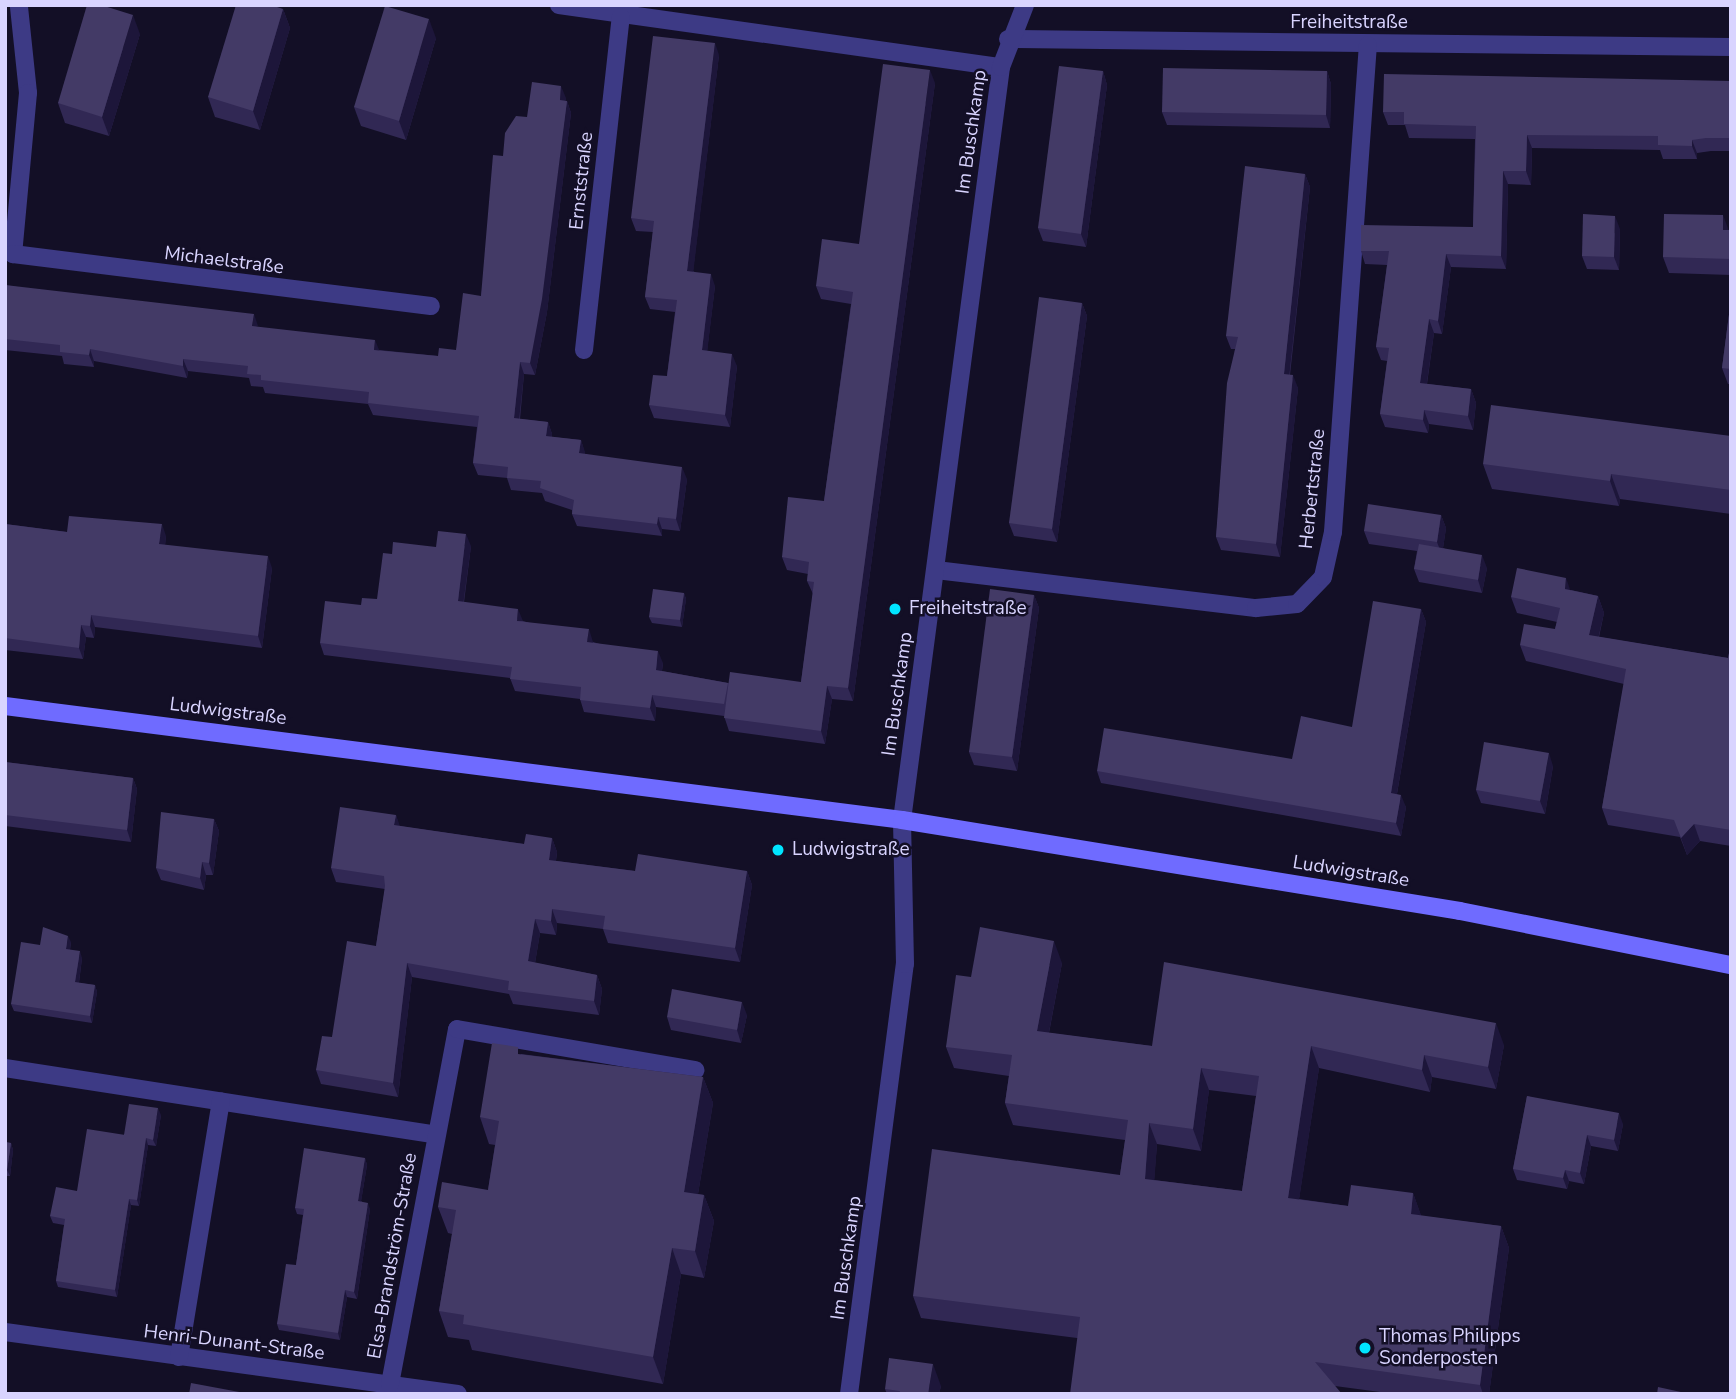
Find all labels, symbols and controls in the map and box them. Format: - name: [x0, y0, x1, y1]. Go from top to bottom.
- street label: Freiheitstraße: [1290, 12, 1408, 34]
- street label: Im Buschkamp: [952, 68, 992, 196]
- street label: Ernststraße: [566, 131, 598, 231]
- street label: Michaelstraße: [163, 242, 285, 280]
- street label: Herbertstraße: [1295, 428, 1331, 550]
- place label: Freiheitstraße: [909, 598, 1027, 620]
- marker: Freiheitstraße: [887, 601, 903, 617]
- street label: Im Buschkamp: [878, 630, 918, 758]
- street label: Ludwigstraße: [168, 694, 288, 730]
- place label: Ludwigstraße: [792, 839, 910, 861]
- marker: Ludwigstraße: [770, 842, 786, 858]
- street label: Ludwigstraße: [1291, 852, 1411, 892]
- street label: Elsa-Brandström-Straße: [364, 1151, 422, 1361]
- street label: Im Buschkamp: [827, 1194, 867, 1322]
- street label: Henri-Dunant-Straße: [142, 1321, 326, 1365]
- place label: Thomas Philipps Sonderposten: [1379, 1326, 1521, 1370]
- marker: Thomas Philipps Sonderposten: [1357, 1340, 1373, 1356]

